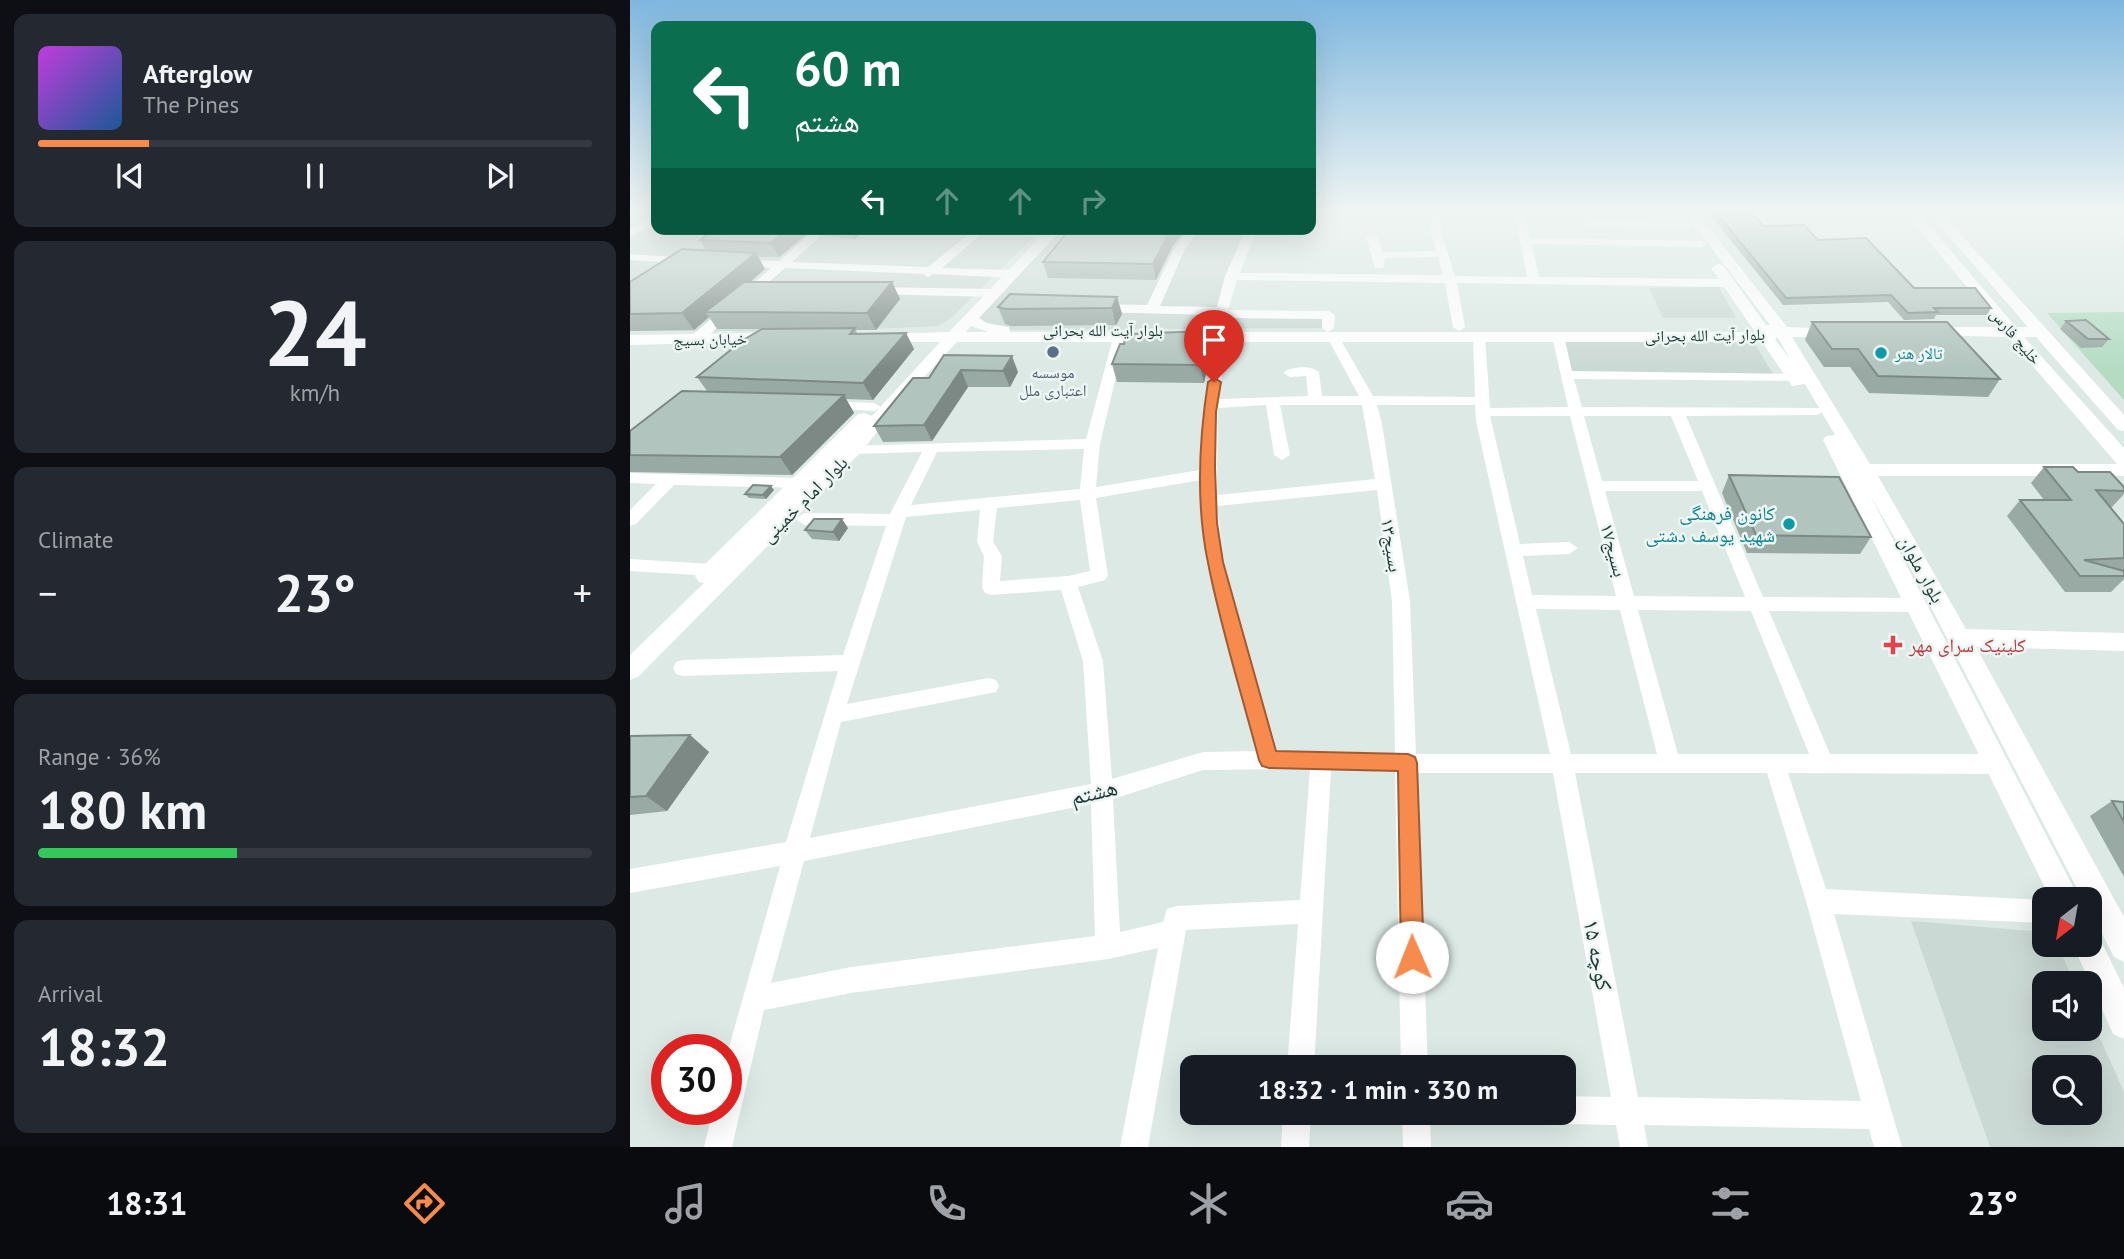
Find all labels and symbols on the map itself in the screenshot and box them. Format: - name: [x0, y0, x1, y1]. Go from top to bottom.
- street label: خلیج فارس: [1985, 304, 2046, 369]
- pin: [1184, 310, 1244, 382]
- street label: بلوار آیت الله بحرانی: [1043, 320, 1163, 341]
- street label: بلوار آیت الله بحرانی: [1645, 324, 1765, 347]
- street label: خیابان بسیج: [673, 328, 747, 351]
- place label: تالار هنر: [1894, 343, 1943, 363]
- marker: موسسه اعتباری ملل: [1045, 344, 1061, 360]
- marker: تالار هنر: [1873, 345, 1889, 361]
- place label: موسسه اعتباری ملل: [1019, 362, 1087, 401]
- street label: بلوار امام خمینی: [755, 450, 854, 549]
- place label: کانون فرهنگی شهید یوسف دشتی: [1646, 501, 1775, 547]
- street label: بسیج۱۳: [1375, 516, 1408, 574]
- marker: کانون فرهنگی شهید یوسف دشتی: [1781, 516, 1797, 532]
- street label: بسیج۱۷: [1594, 521, 1633, 580]
- street label: بلوار ملوان: [1894, 531, 1950, 607]
- place label: کلینیک سرای مهر: [1908, 633, 2026, 657]
- marker: کلینیک سرای مهر: [1883, 635, 1903, 655]
- street label: هشتم: [1068, 772, 1121, 813]
- north arrow: [2032, 887, 2102, 957]
- street label: کوچه ۱۵: [1577, 917, 1620, 994]
- position arrow: [1375, 920, 1449, 994]
- speed limit sign: 30: [651, 1034, 742, 1125]

